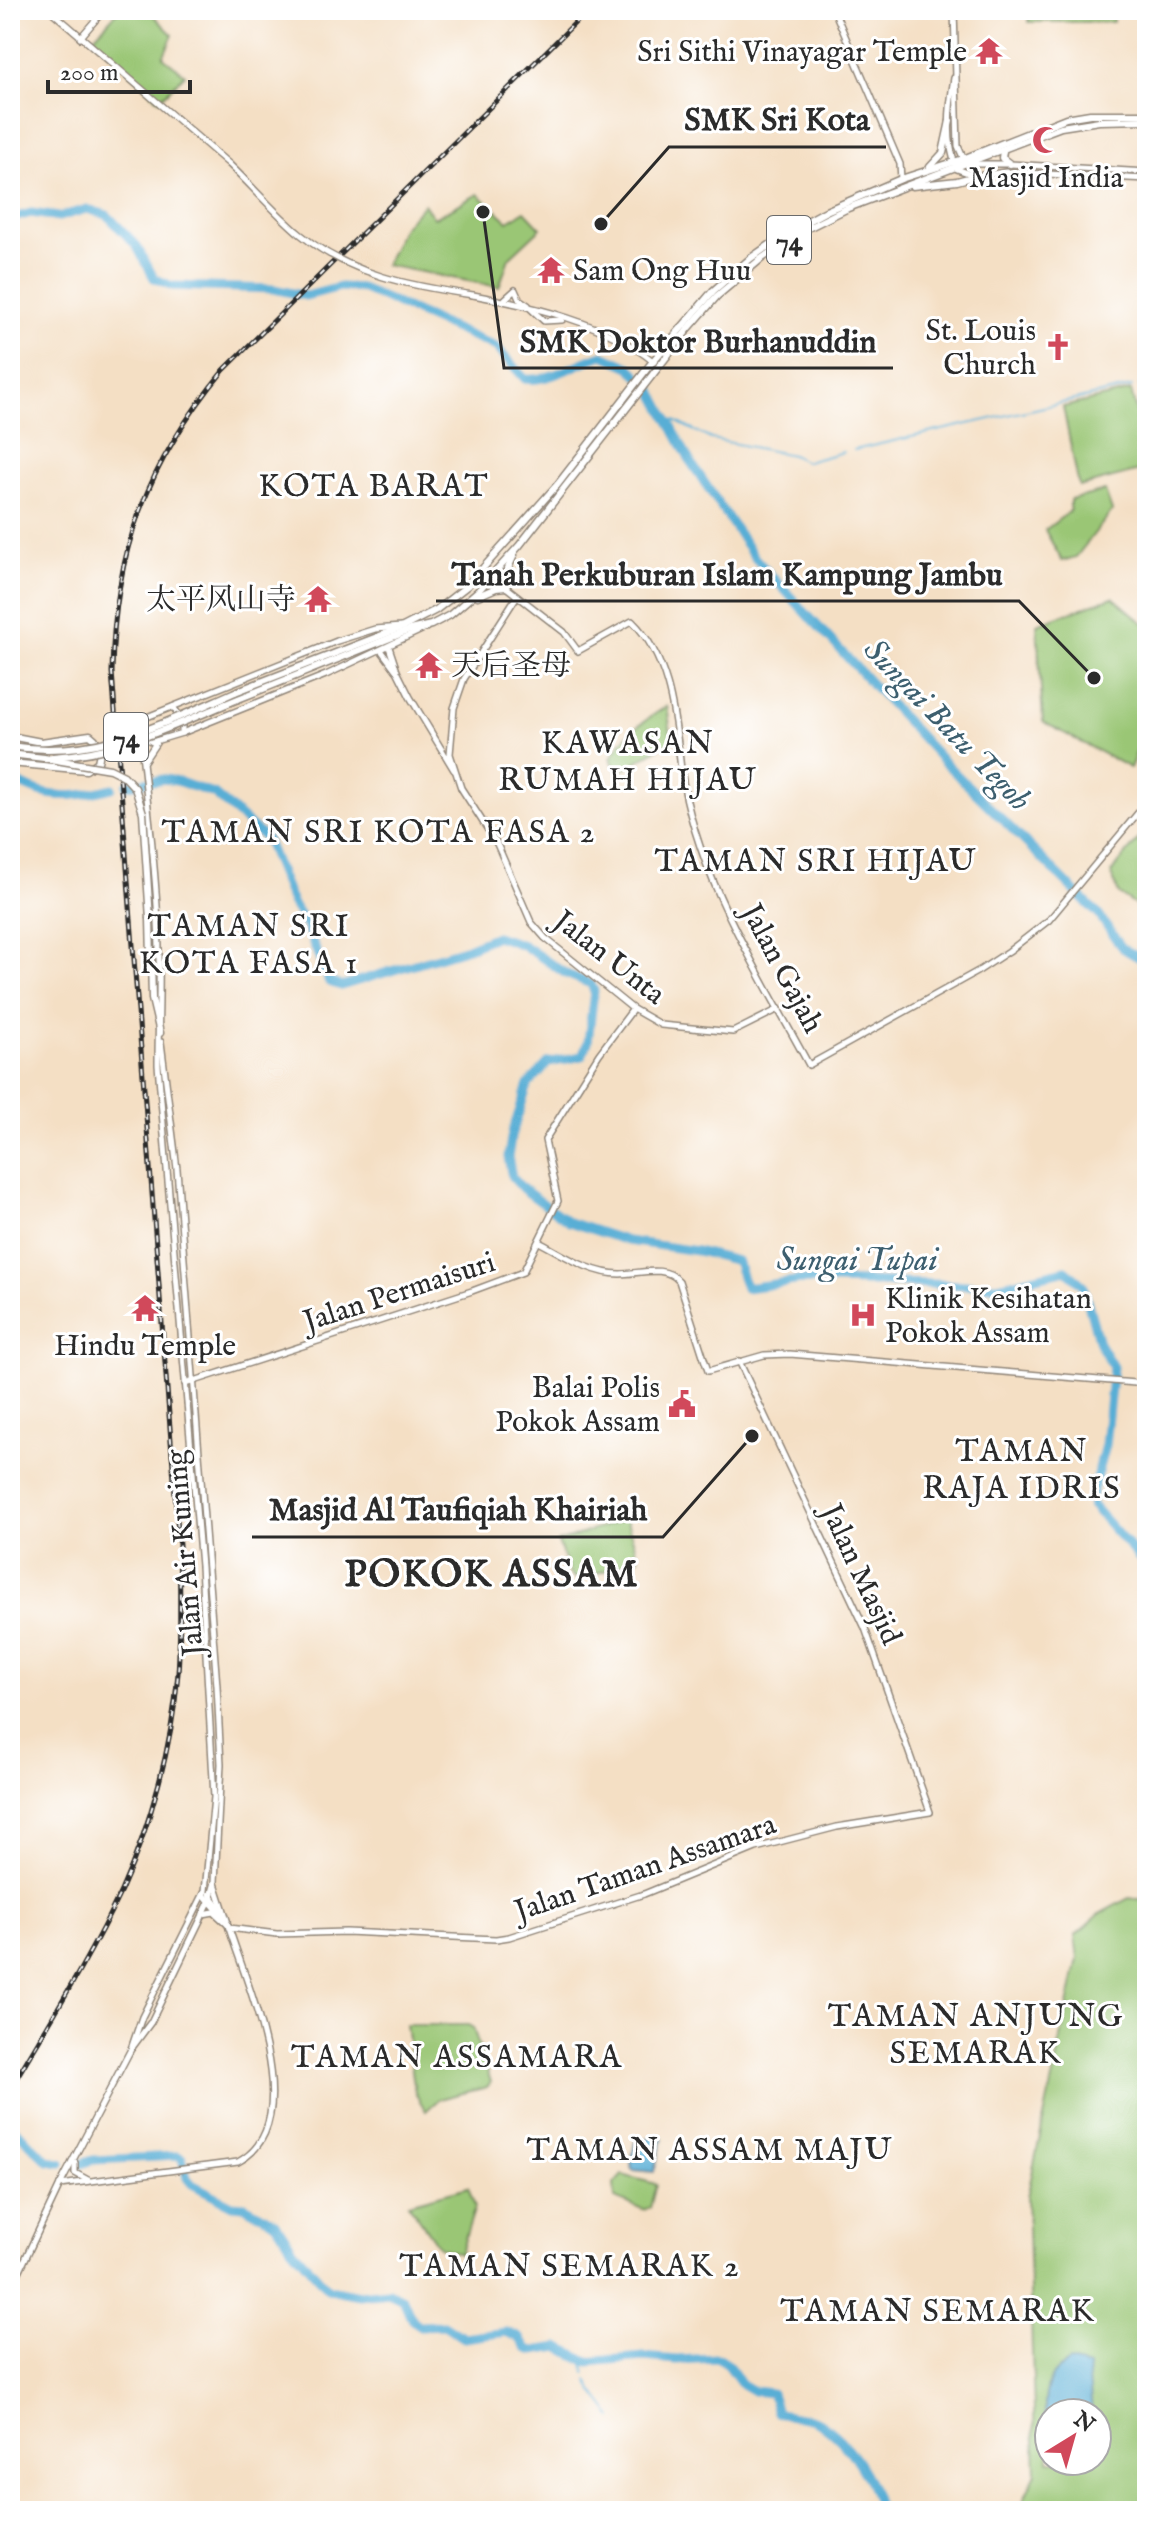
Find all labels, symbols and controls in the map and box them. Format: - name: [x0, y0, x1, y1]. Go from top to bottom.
- place label: Sri Sithi Vinayagar Temple: [637, 34, 967, 72]
- temple icon: Sri Sithi Vinayagar Temple: [974, 36, 1004, 66]
- scale bar: [48, 44, 190, 94]
- text: 200 m: [60, 58, 119, 89]
- callout: SMK Sri Kota: [669, 91, 886, 147]
- text: SMK Sri Kota: [684, 101, 871, 142]
- mosque icon: Masjid India: [1031, 125, 1061, 155]
- place label: Masjid India: [968, 160, 1124, 198]
- road number: 74: [767, 216, 811, 264]
- place label: Sam Ong Huu: [573, 253, 751, 291]
- temple icon: Sam Ong Huu: [536, 255, 566, 285]
- callout: SMK Doktor Burhanuddin: [504, 312, 893, 368]
- place label: St. Louis Church: [926, 313, 1036, 385]
- text: SMK Doktor Burhanuddin: [520, 323, 876, 364]
- church icon: St. Louis Church: [1043, 332, 1073, 362]
- district label: KOTA BARAT: [258, 467, 490, 508]
- callout: Tanah Perkuburan Islam Kampung Jambu: [436, 545, 1019, 601]
- text: Tanah Perkuburan Islam Kampung Jambu: [450, 556, 1003, 597]
- place label: 太平风山寺: [146, 582, 296, 620]
- temple icon: 太平风山寺: [303, 584, 333, 614]
- water label: Sungai Batu Tegoh: [854, 631, 1039, 821]
- place label: 天后圣母: [451, 648, 571, 686]
- temple icon: 天后圣母: [414, 650, 444, 680]
- road number: 74: [104, 713, 148, 761]
- district label: KAWASAN RUMAH HIJAU: [498, 724, 758, 802]
- district label: TAMAN SRI KOTA FASA 2: [161, 813, 597, 854]
- district label: TAMAN SRI HIJAU: [655, 842, 977, 883]
- street label: Jalan Gajah: [730, 895, 831, 1040]
- street label: Jalan Unta: [543, 901, 672, 1014]
- district label: TAMAN SRI KOTA FASA 1: [139, 907, 359, 985]
- water label: Sungai Tupai: [776, 1241, 939, 1282]
- street label: Jalan Permaisuri: [296, 1244, 500, 1343]
- place label: Klinik Kesihatan Pokok Assam: [885, 1281, 1092, 1353]
- temple icon: Hindu Temple: [130, 1293, 160, 1323]
- hospital icon: Klinik Kesihatan Pokok Assam: [848, 1300, 878, 1330]
- place label: Hindu Temple: [54, 1328, 236, 1366]
- place label: Balai Polis Pokok Assam: [495, 1370, 660, 1442]
- public building icon: Balai Polis Pokok Assam: [667, 1389, 697, 1419]
- district label: TAMAN RAJA IDRIS: [922, 1432, 1122, 1510]
- street label: Jalan Air Kuning: [158, 1447, 214, 1661]
- callout: Masjid Al Taufiqiah Khairiah: [252, 1481, 663, 1537]
- text: Masjid Al Taufiqiah Khairiah: [269, 1491, 648, 1532]
- street label: Jalan Masjid: [810, 1496, 910, 1652]
- district label: POKOK ASSAM: [345, 1552, 639, 1600]
- street label: Jalan Taman Assamara: [507, 1806, 781, 1932]
- district label: TAMAN ANJUNG SEMARAK: [828, 1997, 1124, 2075]
- district label: TAMAN ASSAMARA: [291, 2038, 623, 2079]
- district label: TAMAN ASSAM MAJU: [527, 2131, 893, 2172]
- district label: TAMAN SEMARAK 2: [399, 2247, 741, 2288]
- district label: TAMAN SEMARAK: [780, 2292, 1096, 2333]
- north arrow: [1033, 2397, 1113, 2477]
- text: N: [1067, 2405, 1100, 2440]

